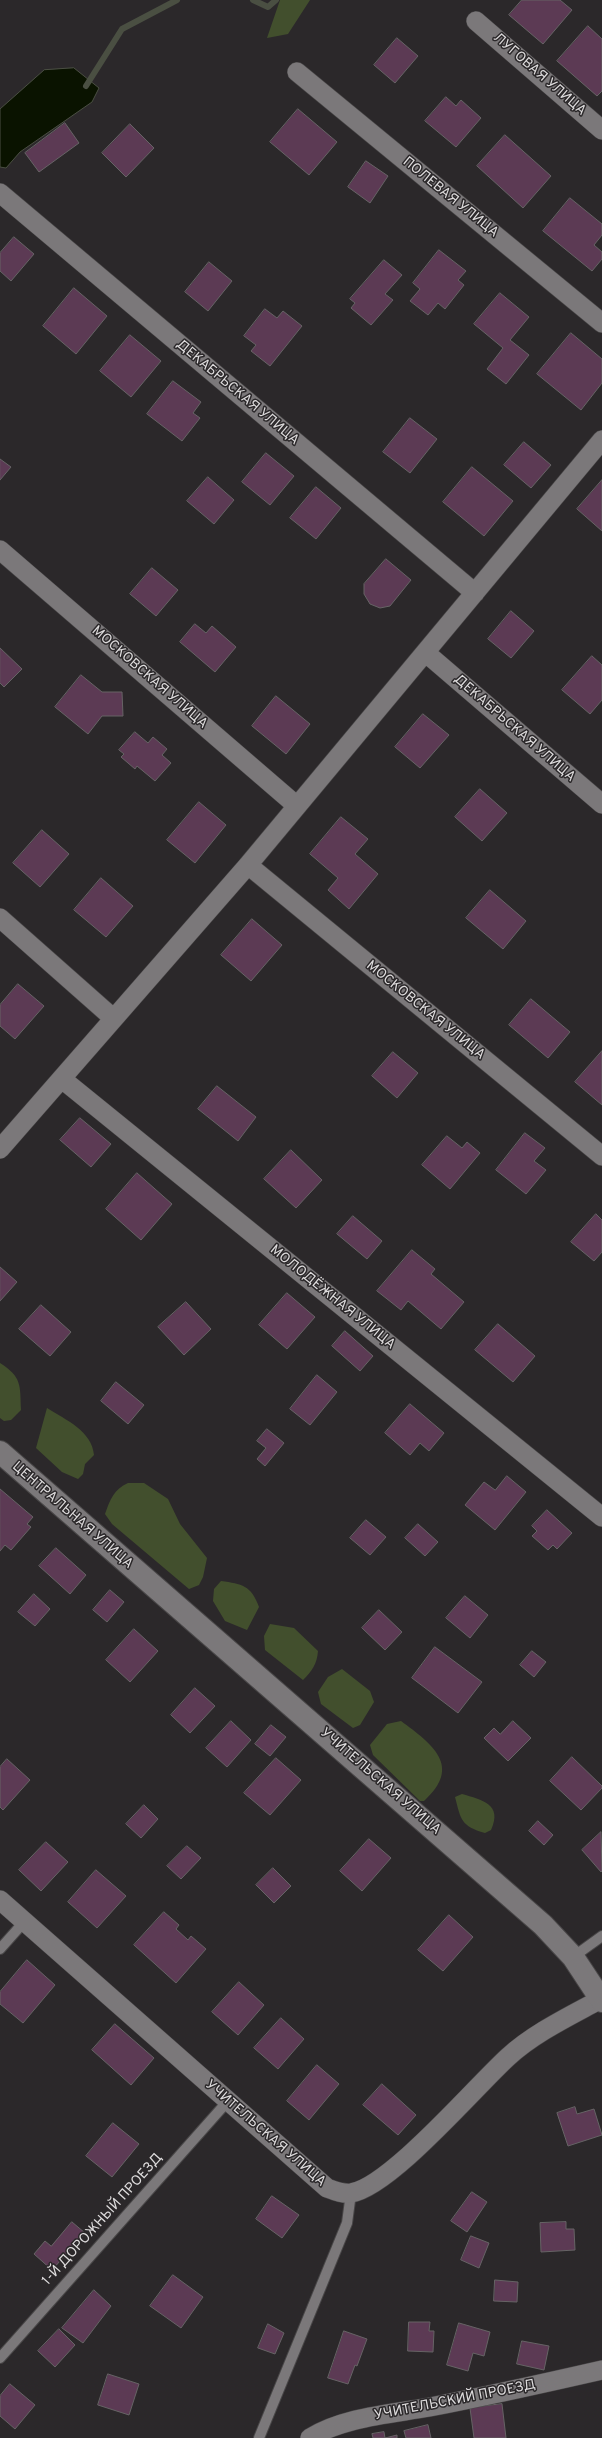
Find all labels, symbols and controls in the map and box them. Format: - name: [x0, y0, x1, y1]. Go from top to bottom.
- street label: ЛУГОВАЯ УЛИЦА: [489, 30, 589, 120]
- street label: ПОЛЕВАЯ УЛИЦА: [399, 154, 501, 242]
- street label: ДЕКАБРЬСКАЯ УЛИЦА: [172, 337, 302, 449]
- street label: МОСКОВСКАЯ УЛИЦА: [88, 623, 210, 733]
- street label: ДЕКАБРЬСКАЯ УЛИЦА: [450, 672, 578, 786]
- street label: МОСКОВСКАЯ УЛИЦА: [362, 958, 488, 1064]
- street label: МОЛОДЁЖНАЯ УЛИЦА: [266, 1242, 398, 1354]
- street label: ЦЕНТРАЛЬНАЯ УЛИЦА: [8, 1459, 136, 1573]
- street label: УЧИТЕЛЬСКАЯ УЛИЦА: [316, 1725, 444, 1839]
- street label: УЧИТЕЛЬСКАЯ УЛИЦА: [201, 2077, 329, 2191]
- street label: 1-Й ДОРОЖНЫЙ ПРОЕЗД: [39, 2150, 167, 2290]
- street label: УЧИТЕЛЬСКИЙ ПРОЕЗД: [373, 2377, 537, 2425]

